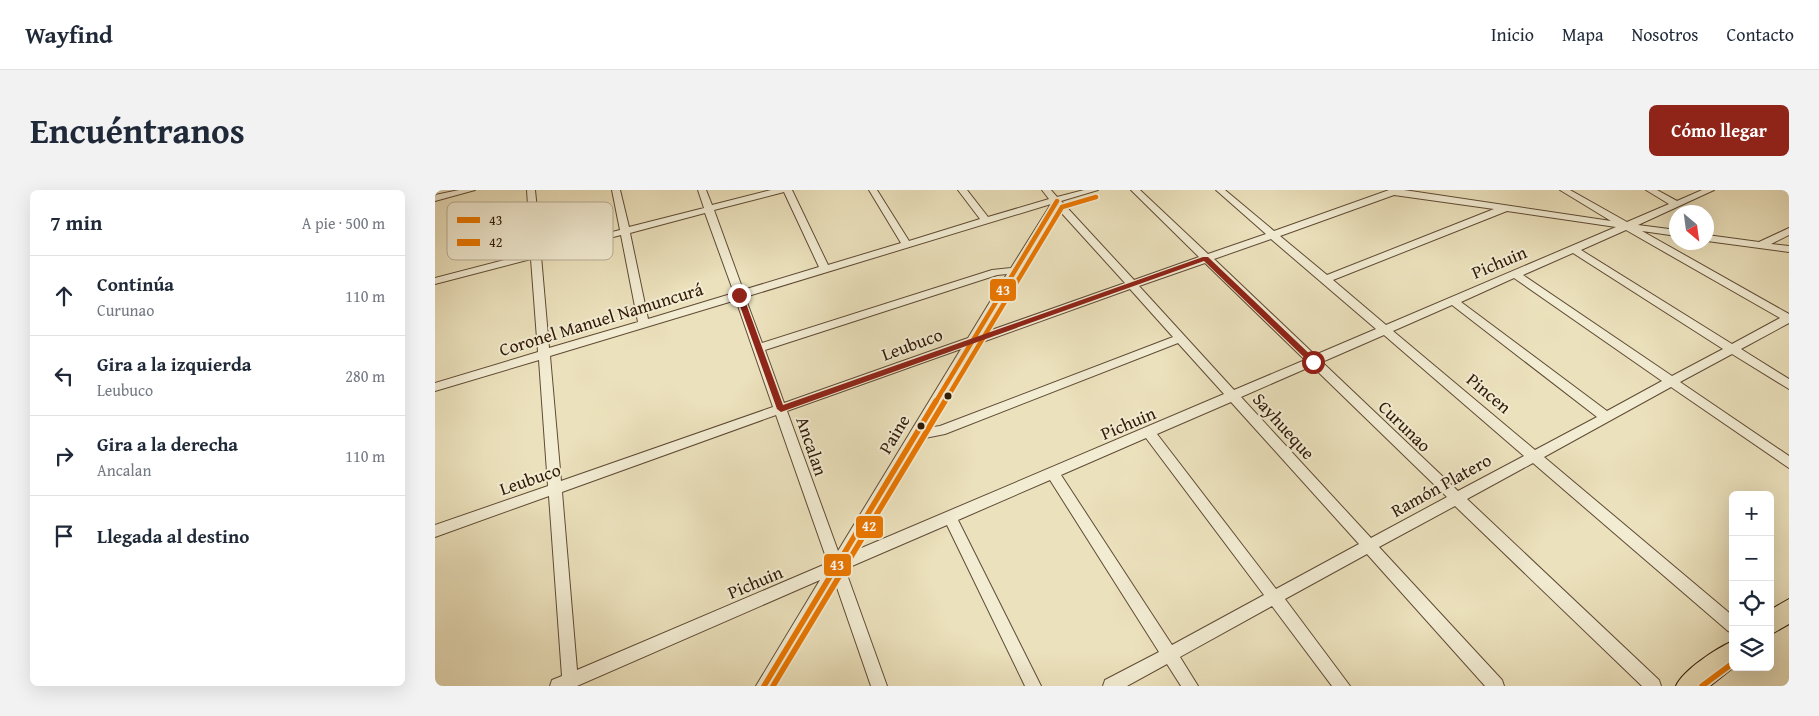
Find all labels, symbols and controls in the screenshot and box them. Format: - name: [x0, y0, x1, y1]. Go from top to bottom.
- text: Wayfind: [25, 17, 113, 52]
- text: Inicio: [1491, 21, 1534, 48]
- text: Mapa: [1562, 21, 1603, 48]
- text: Nosotros: [1631, 21, 1699, 48]
- text: Contacto: [1727, 21, 1794, 48]
- text: Encuéntranos: [30, 105, 245, 156]
- button: Cómo llegar: [1649, 105, 1789, 156]
- legend: [447, 202, 613, 260]
- north arrow: [1669, 205, 1714, 250]
- text: 7 min: [50, 207, 102, 238]
- text: 43: [489, 210, 502, 230]
- text: A pie · 500 m: [302, 211, 385, 235]
- text: 42: [489, 232, 502, 252]
- street label: Pichuin: [1467, 238, 1531, 286]
- text: Continúa: [97, 270, 174, 298]
- street label: Coronel Manuel Namuncurá: [496, 275, 707, 363]
- line badge: 43: [989, 278, 1017, 302]
- text: 43: [996, 280, 1010, 300]
- icon: ahead: [50, 282, 78, 310]
- text: 110 m: [345, 284, 385, 308]
- route end: [728, 284, 751, 307]
- text: Curunao: [97, 298, 154, 322]
- street label: Leubuco: [878, 321, 946, 367]
- text: Gira a la izquierda: [97, 350, 252, 378]
- route start: [1302, 351, 1325, 374]
- icon: left: [50, 362, 78, 390]
- text: 280 m: [345, 364, 385, 388]
- street label: Pincen: [1461, 366, 1517, 420]
- text: Leubuco: [97, 378, 153, 402]
- street label: Sayhueque: [1246, 386, 1322, 466]
- unlabelled marker: [943, 391, 953, 401]
- street label: Curunao: [1372, 394, 1438, 458]
- street label: Pichuin: [1096, 399, 1160, 447]
- street label: Paine: [872, 409, 916, 459]
- street label: Ancalan: [789, 413, 835, 479]
- unlabelled marker: [916, 421, 926, 431]
- text: Gira a la derecha: [97, 430, 238, 458]
- icon: right: [50, 442, 78, 470]
- text: 110 m: [345, 444, 385, 468]
- street label: Ramón Platero: [1386, 446, 1496, 524]
- street label: Leubuco: [496, 456, 564, 502]
- text: Ancalan: [97, 458, 151, 482]
- map controls: [1729, 491, 1774, 671]
- button: +: [1729, 491, 1774, 536]
- line badge: 42: [855, 515, 884, 539]
- text: 42: [862, 516, 876, 536]
- icon: arrive: [50, 522, 78, 550]
- text: Llegada al destino: [97, 522, 249, 550]
- button: −: [1729, 536, 1774, 581]
- line badge: 43: [823, 553, 852, 577]
- text: 43: [830, 555, 844, 575]
- street label: Pichuin: [723, 558, 787, 606]
- button: locate: [1729, 581, 1774, 626]
- button: layers: [1729, 626, 1774, 671]

